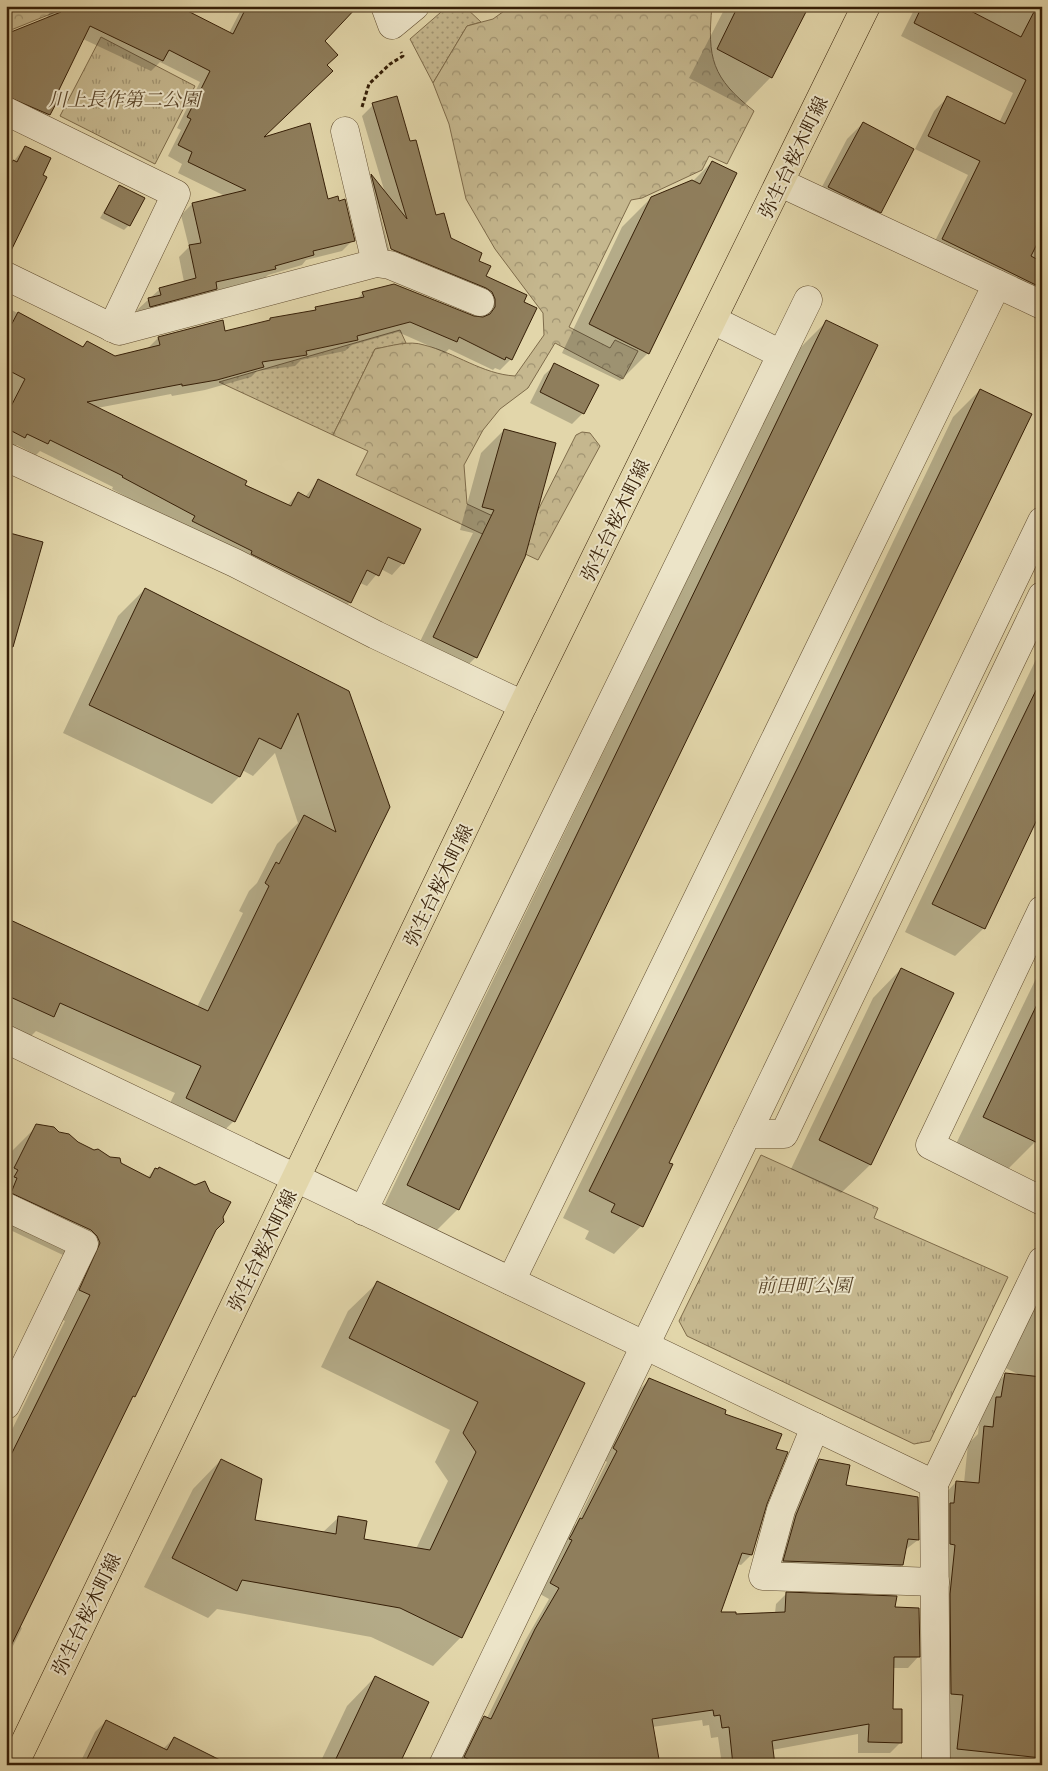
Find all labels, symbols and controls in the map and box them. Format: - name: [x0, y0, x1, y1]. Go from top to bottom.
- park label: 川上長作第二公園: [48, 88, 203, 115]
- street label: 弥生台桜木町線: [754, 92, 837, 224]
- street label: 弥生台桜木町線: [576, 455, 659, 587]
- street label: 弥生台桜木町線: [399, 820, 482, 952]
- street label: 弥生台桜木町線: [223, 1185, 306, 1317]
- park label: 前田町公園: [756, 1274, 854, 1301]
- street label: 弥生台桜木町線: [47, 1549, 130, 1681]

